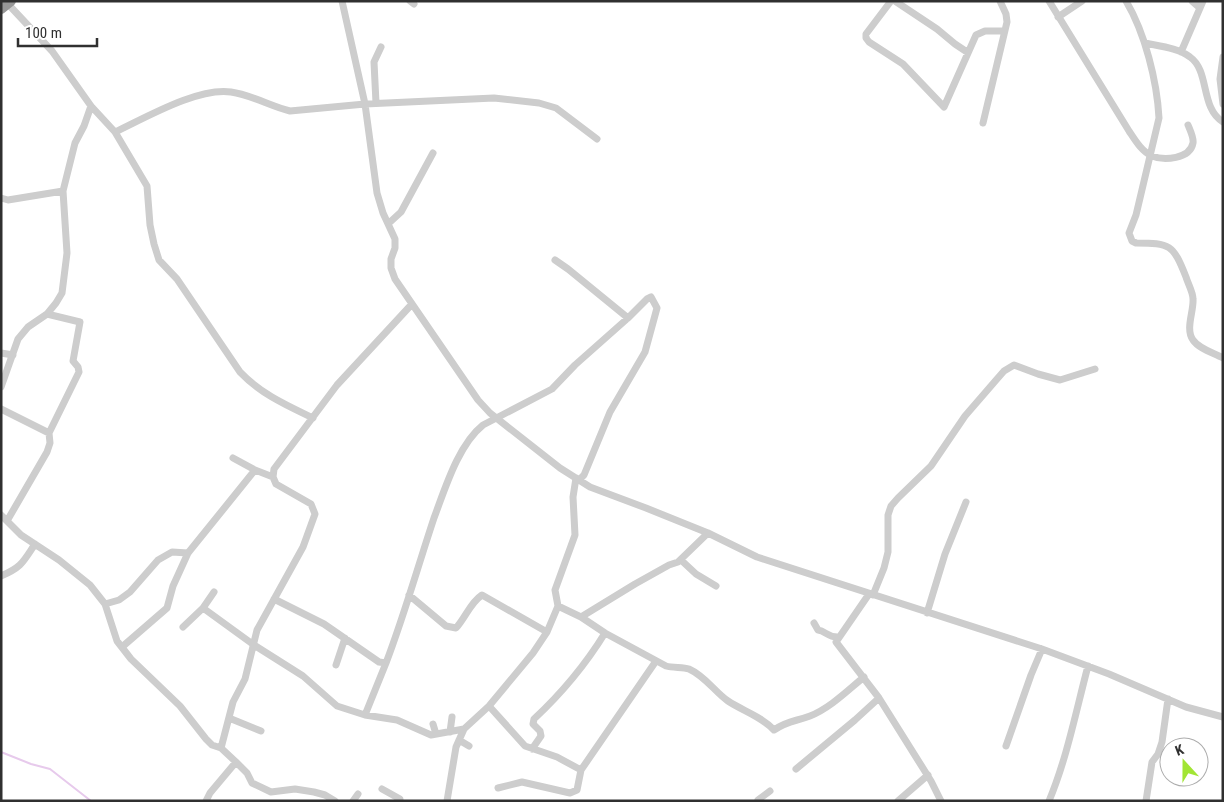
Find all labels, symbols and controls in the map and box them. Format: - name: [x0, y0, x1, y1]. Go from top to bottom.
- scale bar: [18, 15, 96, 47]
- text: 100 m: [25, 24, 62, 42]
- north arrow: [1159, 737, 1209, 787]
- text: K: [1173, 741, 1186, 759]

